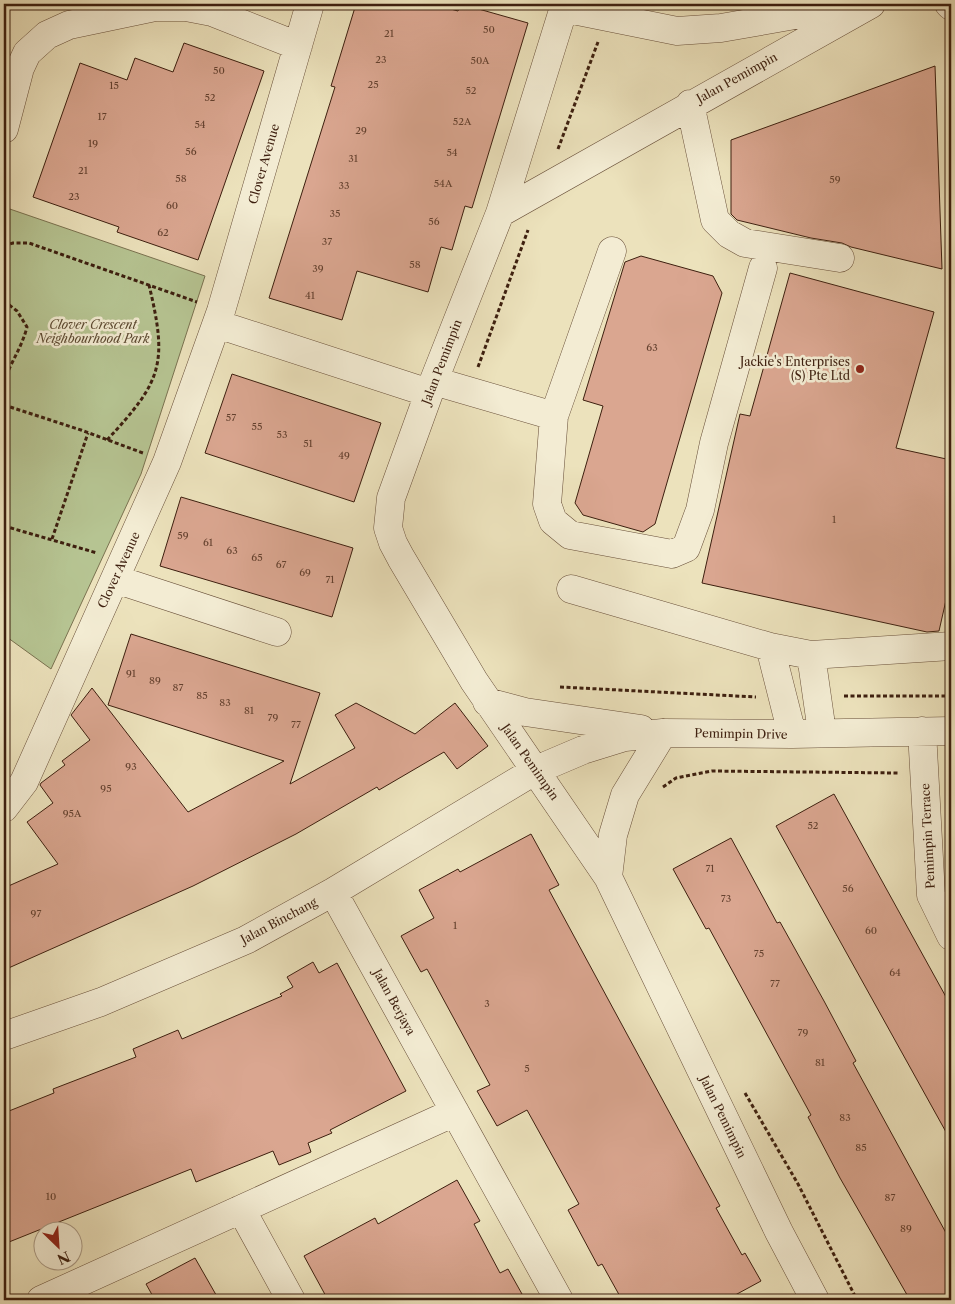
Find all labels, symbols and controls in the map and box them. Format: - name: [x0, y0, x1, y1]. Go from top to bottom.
- house number: 50: [483, 23, 495, 36]
- house number: 21: [384, 27, 395, 40]
- street label: Jalan Pemimpin: [692, 49, 780, 107]
- house number: 23: [375, 53, 387, 66]
- house number: 50A: [470, 54, 490, 67]
- house number: 50: [213, 64, 225, 77]
- house number: 25: [367, 78, 379, 91]
- house number: 15: [109, 79, 119, 92]
- house number: 52: [465, 84, 477, 97]
- house number: 52: [204, 91, 216, 104]
- house number: 17: [97, 110, 107, 123]
- house number: 52A: [453, 115, 472, 128]
- house number: 54: [194, 118, 206, 131]
- street label: Clover Avenue: [245, 122, 282, 206]
- house number: 29: [355, 124, 367, 137]
- house number: 19: [88, 137, 98, 150]
- house number: 56: [185, 145, 197, 158]
- house number: 54: [446, 146, 458, 159]
- house number: 31: [348, 152, 359, 165]
- house number: 21: [78, 164, 89, 177]
- house number: 58: [175, 172, 187, 185]
- house number: 59: [829, 173, 841, 186]
- house number: 54A: [434, 177, 453, 190]
- house number: 33: [338, 179, 350, 192]
- house number: 23: [68, 190, 80, 203]
- house number: 60: [166, 199, 178, 212]
- house number: 35: [330, 207, 340, 220]
- house number: 56: [428, 215, 440, 228]
- house number: 62: [157, 226, 169, 239]
- house number: 37: [322, 235, 332, 248]
- house number: 58: [409, 258, 421, 271]
- house number: 39: [312, 262, 324, 275]
- house number: 41: [305, 289, 316, 302]
- park label: Clover Crescent Neighbourhood Park: [35, 317, 150, 346]
- street label: Jalan Pemimpin: [418, 317, 465, 408]
- house number: 63: [646, 341, 658, 354]
- place label: Jackie's Enterprises (S) Pte Ltd: [738, 354, 851, 383]
- marker: Jackie's Enterprises (S) Pte Ltd: [854, 363, 866, 375]
- house number: 57: [226, 411, 236, 424]
- house number: 55: [252, 420, 262, 433]
- house number: 53: [277, 428, 287, 441]
- house number: 51: [303, 437, 314, 450]
- house number: 49: [338, 449, 350, 462]
- house number: 1: [832, 513, 837, 526]
- street label: Clover Avenue: [94, 529, 143, 611]
- house number: 59: [177, 529, 189, 542]
- house number: 61: [203, 536, 214, 549]
- house number: 63: [226, 544, 238, 557]
- house number: 65: [251, 551, 263, 564]
- house number: 67: [276, 558, 286, 571]
- house number: 69: [299, 566, 311, 579]
- house number: 71: [325, 573, 335, 586]
- house number: 91: [126, 667, 137, 680]
- house number: 89: [149, 674, 161, 687]
- house number: 87: [173, 681, 183, 694]
- house number: 85: [196, 689, 208, 702]
- house number: 83: [219, 696, 231, 709]
- house number: 81: [244, 704, 255, 717]
- house number: 79: [268, 711, 279, 724]
- house number: 77: [291, 718, 301, 731]
- street label: Jalan Pemimpin: [497, 719, 563, 803]
- street label: Pemimpin Drive: [694, 725, 788, 742]
- house number: 93: [125, 760, 137, 773]
- house number: 95: [100, 782, 112, 795]
- street label: Pemimpin Terrace: [917, 783, 938, 889]
- house number: 95A: [63, 807, 82, 820]
- house number: 52: [807, 819, 819, 832]
- house number: 71: [705, 862, 715, 875]
- house number: 56: [842, 882, 854, 895]
- house number: 73: [721, 892, 731, 905]
- street label: Jalan Binchang: [236, 894, 320, 948]
- house number: 97: [31, 907, 41, 920]
- house number: 1: [453, 919, 458, 932]
- house number: 60: [865, 924, 877, 937]
- house number: 75: [754, 947, 764, 960]
- street label: Jalan Berjaya: [369, 964, 419, 1038]
- house number: 64: [889, 966, 901, 979]
- house number: 77: [770, 977, 780, 990]
- house number: 3: [484, 997, 490, 1010]
- house number: 79: [798, 1026, 809, 1039]
- house number: 81: [815, 1056, 826, 1069]
- house number: 5: [524, 1062, 530, 1075]
- street label: Jalan Pemimpin: [696, 1071, 750, 1161]
- house number: 83: [839, 1111, 851, 1124]
- house number: 85: [855, 1141, 867, 1154]
- house number: 10: [46, 1190, 56, 1203]
- house number: 87: [885, 1191, 895, 1204]
- north arrow: [32, 1222, 82, 1272]
- house number: 89: [900, 1222, 912, 1235]
- text: N: [54, 1247, 73, 1269]

